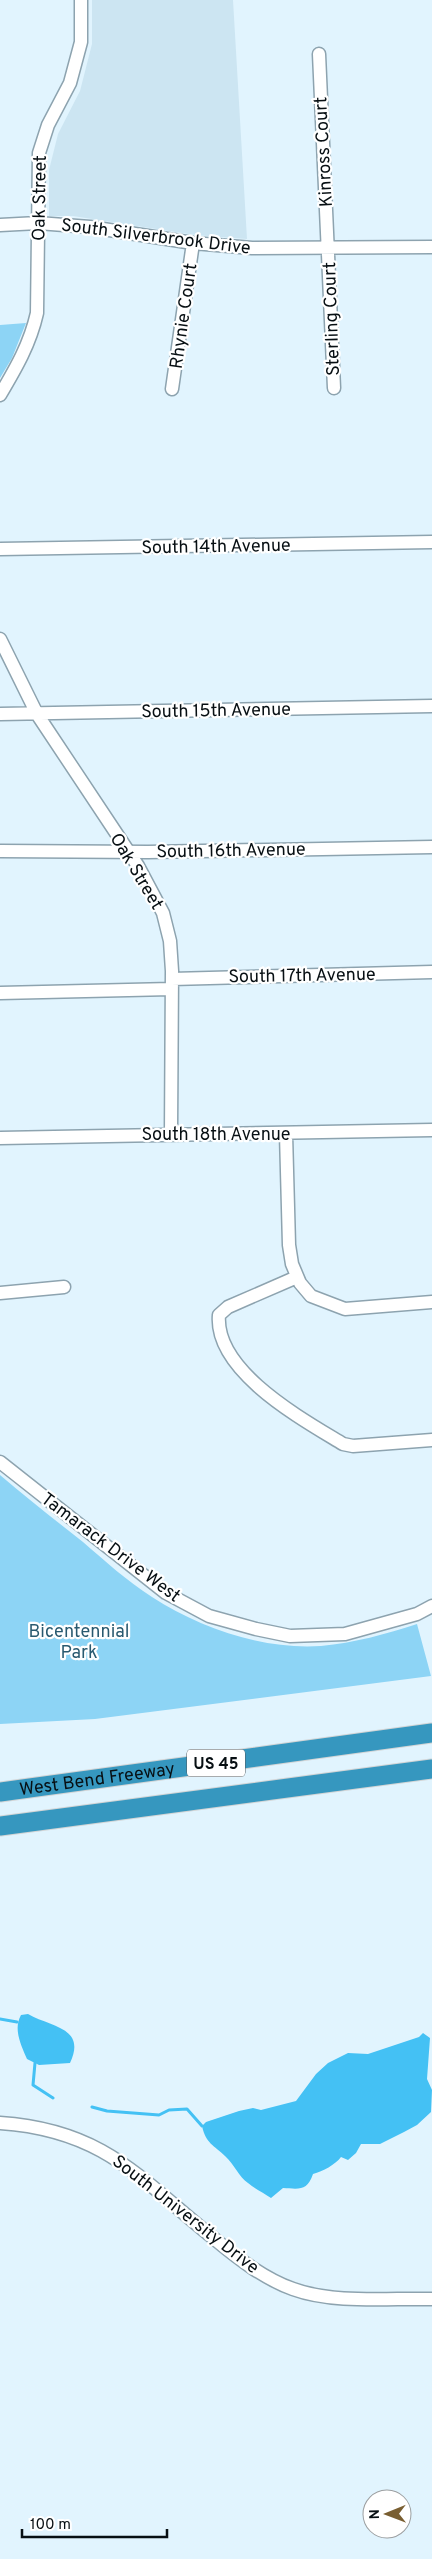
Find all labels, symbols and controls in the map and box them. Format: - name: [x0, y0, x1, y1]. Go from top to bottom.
- street label: Kinross Court: [310, 96, 339, 208]
- street label: Oak Street: [28, 155, 53, 241]
- street label: South Silverbrook Drive: [60, 214, 252, 261]
- street label: Sterling Court: [319, 261, 346, 376]
- street label: Rhynie Court: [166, 262, 203, 371]
- street label: South 14th Avenue: [141, 535, 291, 560]
- street label: South 15th Avenue: [141, 699, 291, 724]
- street label: Oak Street: [104, 829, 168, 914]
- street label: South 16th Avenue: [156, 839, 306, 864]
- street label: South 17th Avenue: [228, 964, 376, 989]
- street label: South 18th Avenue: [141, 1124, 291, 1147]
- street label: Tamarack Drive West: [36, 1488, 185, 1608]
- park label: Bicentennial Park: [29, 1621, 130, 1665]
- road number: US 45: [187, 1750, 245, 1776]
- street label: West Bend Freeway: [18, 1758, 177, 1802]
- street label: South University Drive: [107, 2151, 263, 2280]
- north arrow: [362, 2489, 412, 2539]
- scale bar: [22, 2506, 168, 2538]
- text: N: [367, 2509, 384, 2519]
- text: 100 m: [30, 2516, 71, 2535]

